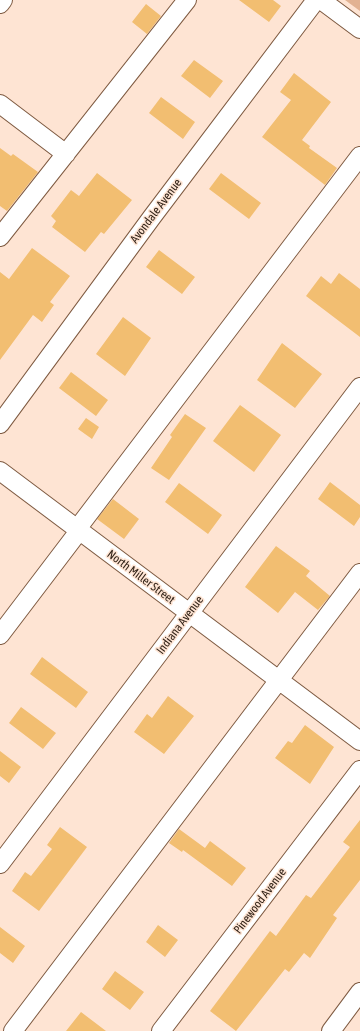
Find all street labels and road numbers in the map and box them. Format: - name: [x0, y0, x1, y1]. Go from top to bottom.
- street label: Avondale Avenue: [127, 176, 185, 246]
- street label: North Miller Street: [104, 547, 178, 607]
- street label: Indiana Avenue: [153, 593, 207, 657]
- street label: Pinewood Avenue: [231, 865, 289, 937]

